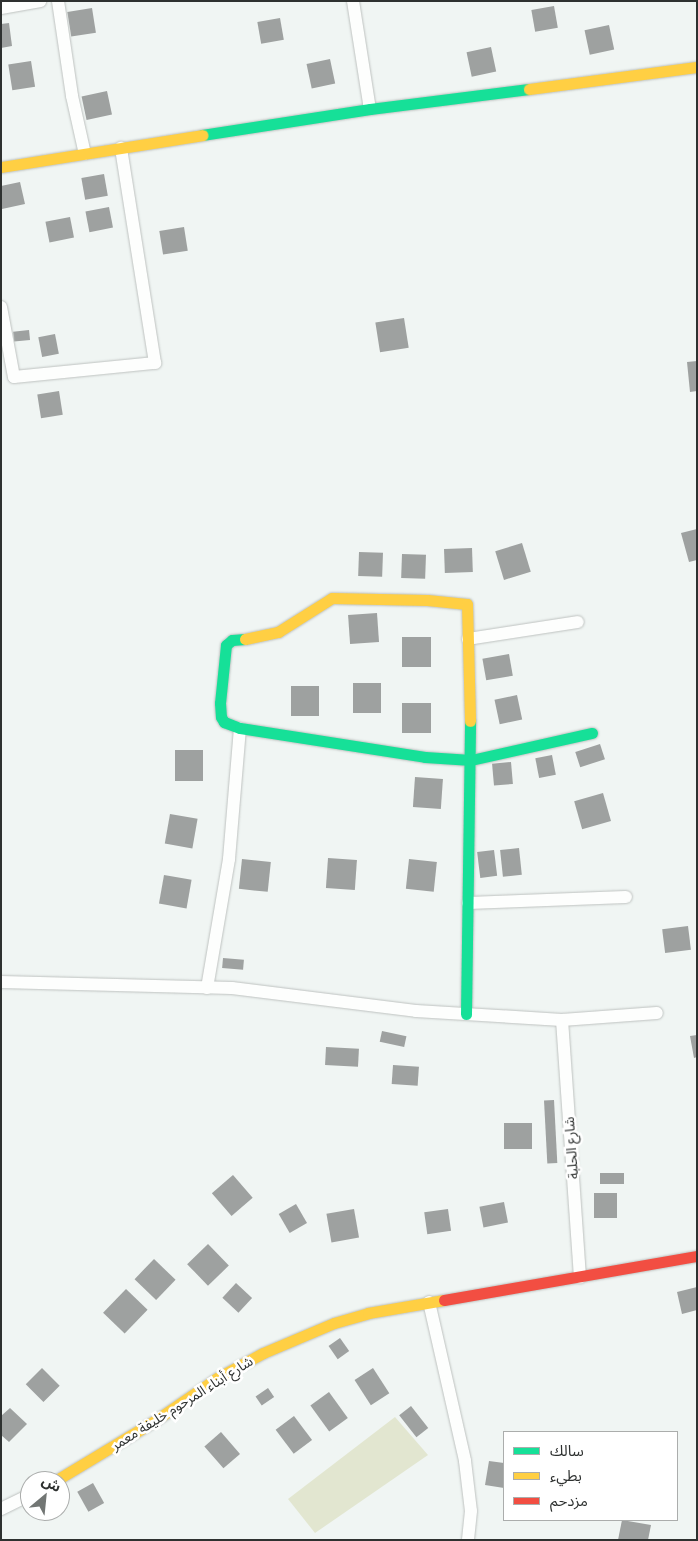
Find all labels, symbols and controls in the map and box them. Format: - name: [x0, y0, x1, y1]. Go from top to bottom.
- street label: شارع الحلبة: [560, 1116, 582, 1180]
- street label: شارع أبناء المرحوم خليفة معمر: [108, 1352, 256, 1454]
- legend: [503, 1431, 678, 1521]
- text: سالك: [550, 1440, 584, 1460]
- text: بطيء: [550, 1465, 582, 1485]
- text: ش: [39, 1470, 65, 1496]
- north arrow: [20, 1471, 70, 1521]
- text: مزدحم: [550, 1490, 588, 1510]

